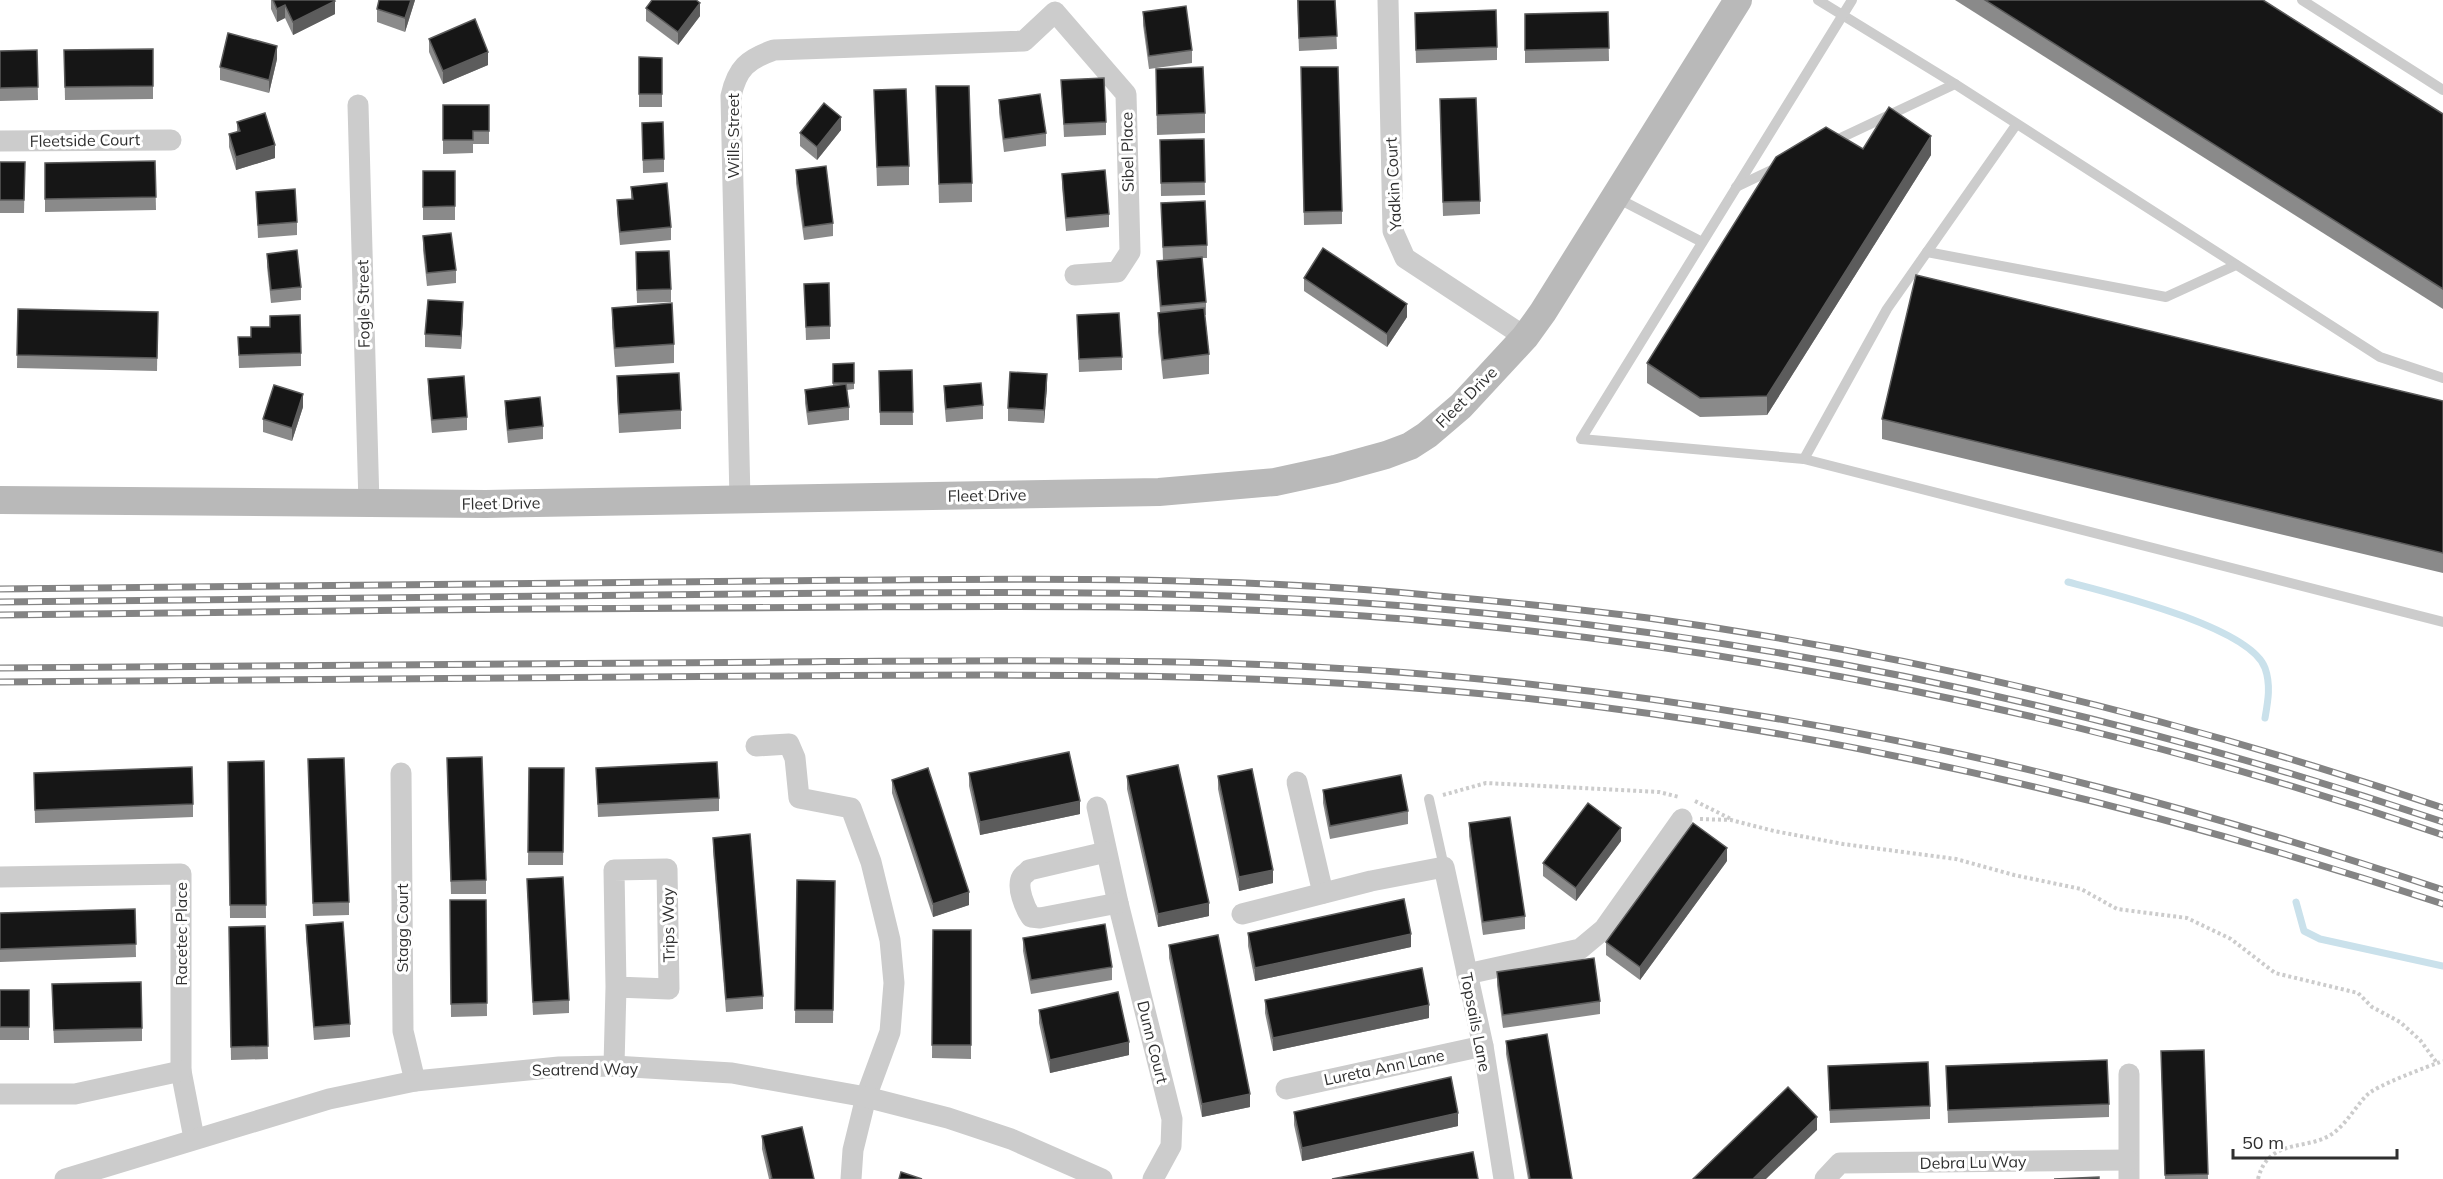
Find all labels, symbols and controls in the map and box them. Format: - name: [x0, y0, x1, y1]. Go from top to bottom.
- street label: Wills Street: [723, 93, 743, 179]
- street label: Sibel Place: [1116, 112, 1138, 192]
- street label: Fleetside Court: [30, 129, 141, 151]
- street label: Yadkin Court: [1381, 136, 1405, 232]
- street label: Fogle Street: [352, 259, 374, 348]
- street label: Fleet Drive: [1431, 362, 1501, 432]
- street label: Fleet Drive: [948, 484, 1026, 506]
- street label: Fleet Drive: [462, 492, 540, 514]
- street label: Racetec Place: [171, 882, 191, 986]
- street label: Stagg Court: [392, 883, 412, 973]
- street label: Trips Way: [657, 887, 679, 963]
- street label: Topsails Lane: [1457, 971, 1495, 1073]
- street label: Dunn Court: [1133, 998, 1173, 1086]
- street label: Lureta Ann Lane: [1322, 1044, 1446, 1090]
- street label: Seatrend Way: [532, 1058, 639, 1080]
- scale bar: [2233, 1122, 2396, 1160]
- text: 50 m: [2242, 1131, 2284, 1154]
- street label: Debra Lu Way: [1920, 1151, 2027, 1173]

